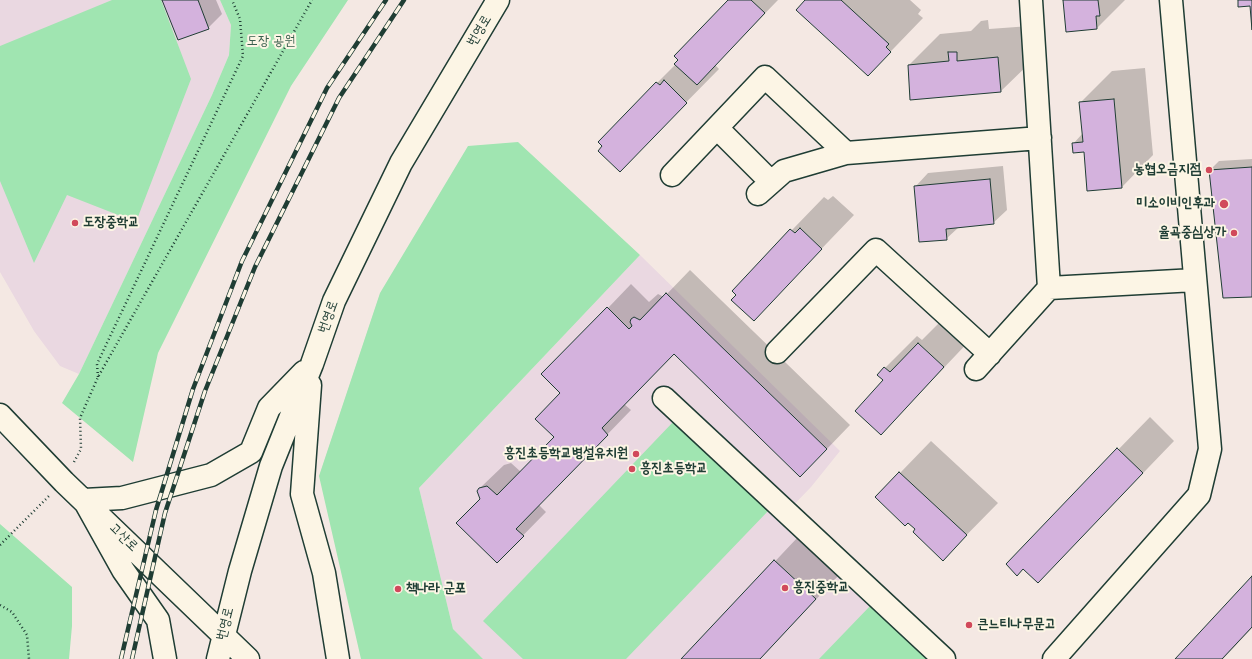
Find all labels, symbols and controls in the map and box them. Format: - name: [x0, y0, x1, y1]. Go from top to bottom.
- street label: 번영로: [464, 12, 496, 50]
- park label: 도장 공원: [247, 34, 295, 50]
- place label: 농협오금지점: [1133, 162, 1201, 178]
- marker: 농협오금지점: [1204, 165, 1214, 175]
- place label: 미소이비인후과: [1136, 196, 1215, 212]
- marker: 미소이비인후과: [1218, 198, 1230, 210]
- place label: 도장중학교: [83, 215, 139, 231]
- marker: 도장중학교: [70, 218, 80, 228]
- place label: 율곡중심상가: [1158, 225, 1226, 241]
- marker: 율곡중심상가: [1229, 228, 1239, 238]
- street label: 번영로: [315, 298, 343, 336]
- place label: 흥진초등학교병설유치원: [504, 446, 628, 462]
- marker: 흥진초등학교병설유치원: [631, 449, 641, 459]
- place label: 흥진초등학교: [640, 461, 708, 477]
- marker: 흥진초등학교: [627, 464, 637, 474]
- street label: 고산로: [105, 520, 141, 556]
- place label: 흥진중학교: [793, 580, 849, 596]
- place label: 책나라 군포: [406, 581, 466, 597]
- marker: 흥진중학교: [780, 583, 790, 593]
- marker: 책나라 군포: [393, 584, 403, 594]
- street label: 번영로: [214, 606, 238, 642]
- place label: 큰느티나무문고: [977, 617, 1056, 633]
- marker: 큰느티나무문고: [964, 620, 974, 630]

